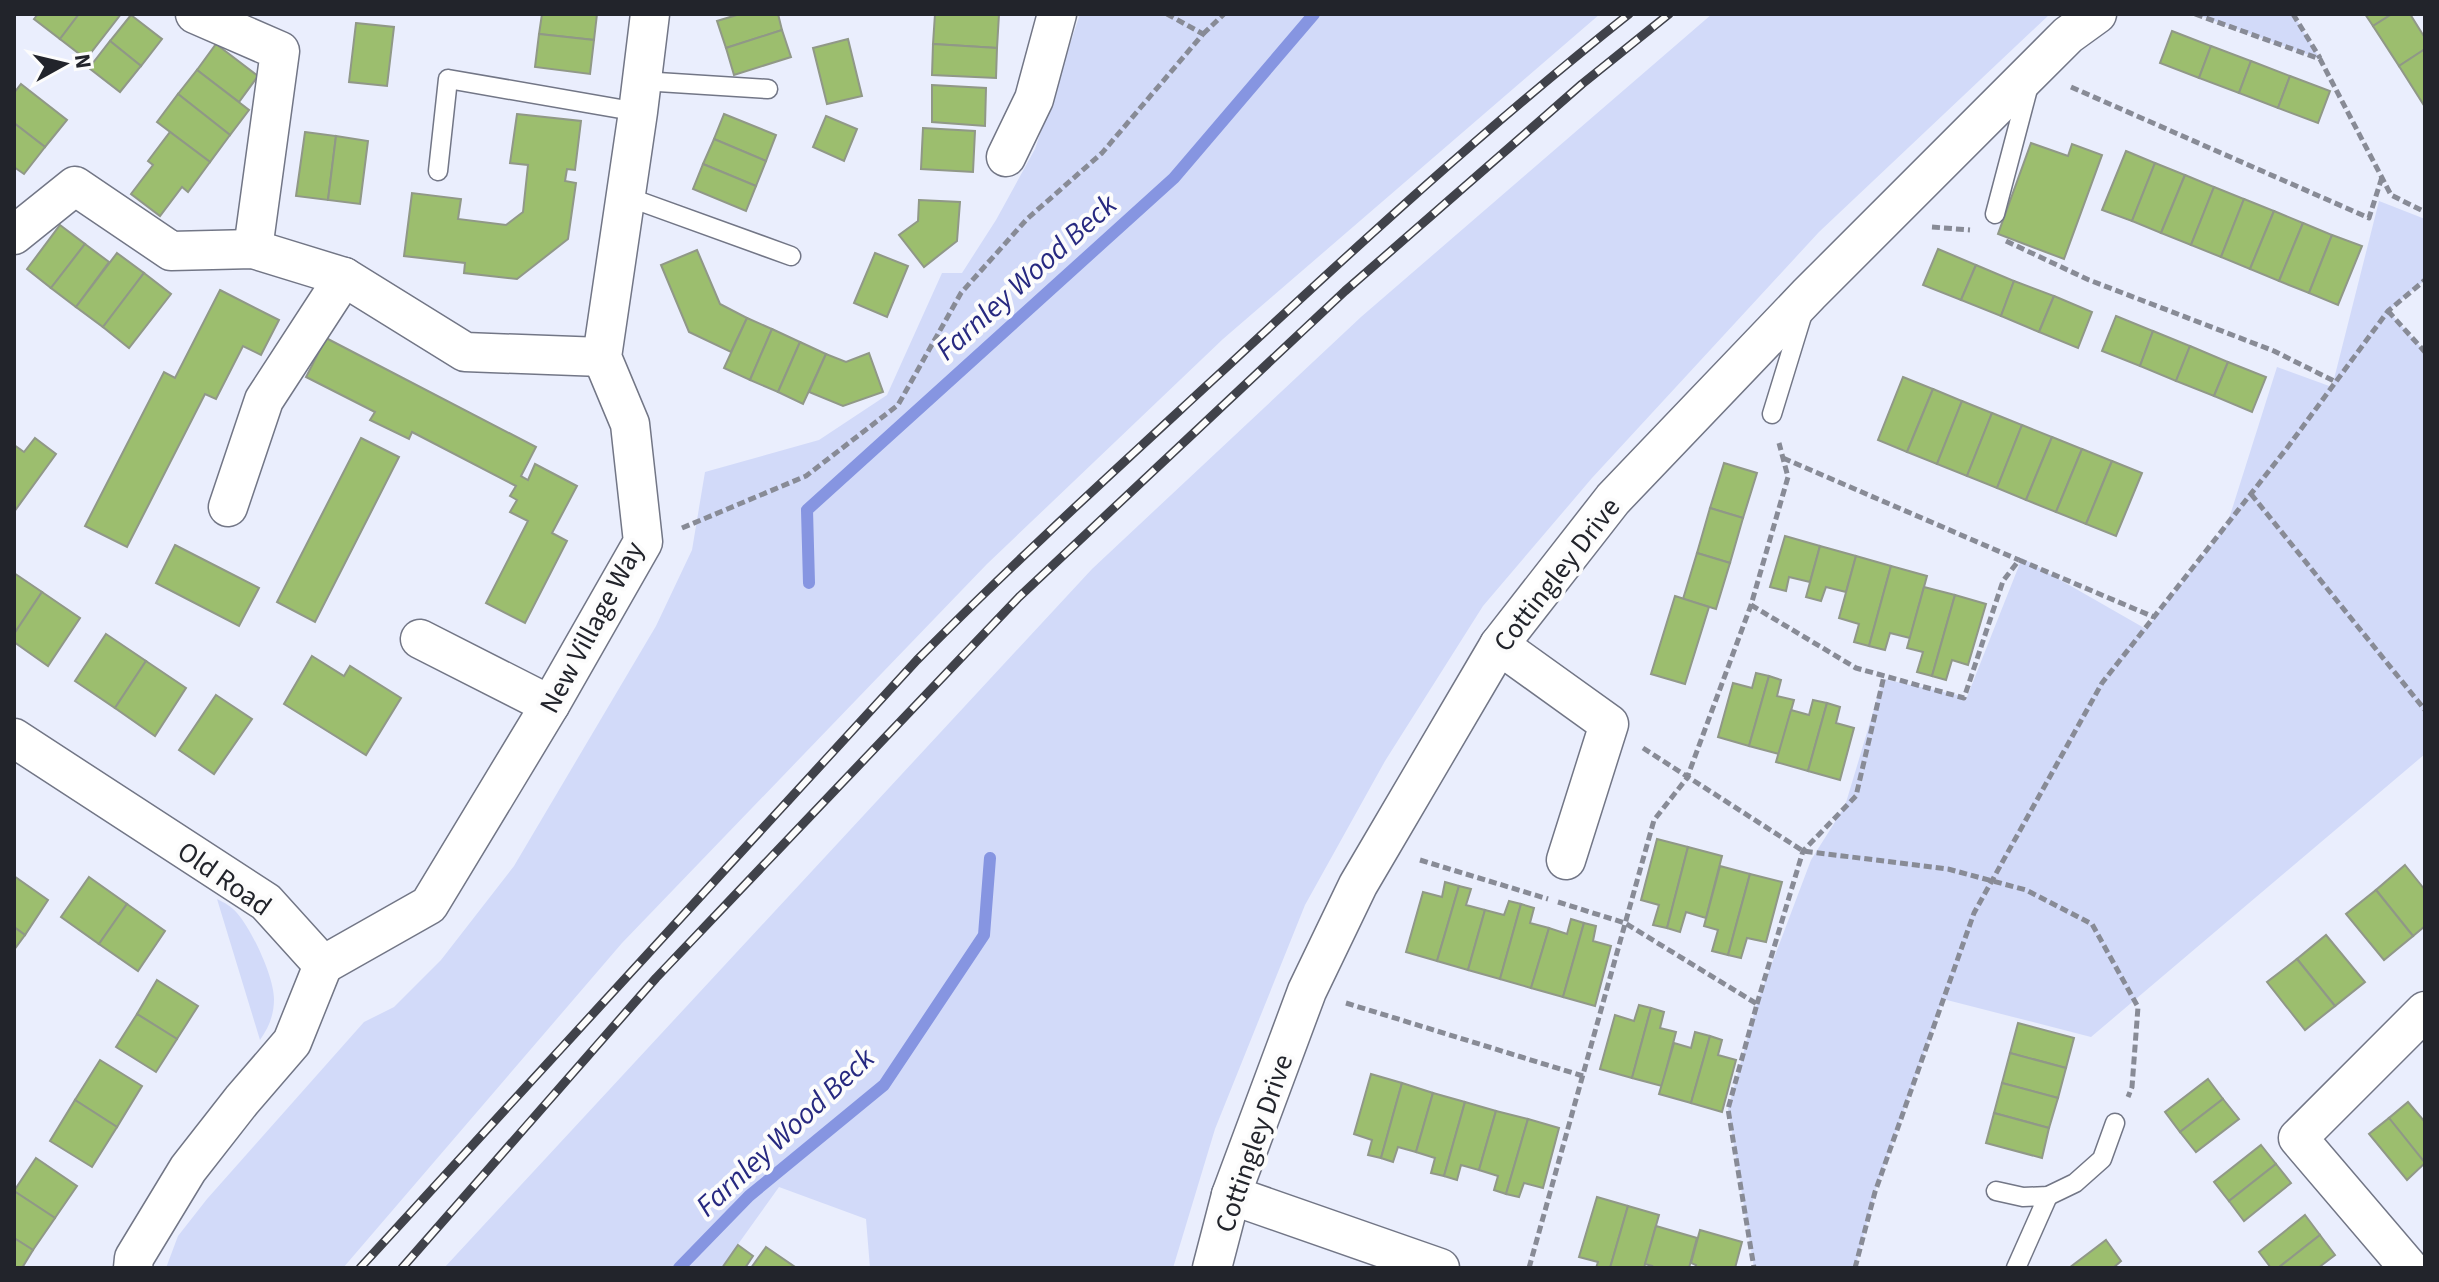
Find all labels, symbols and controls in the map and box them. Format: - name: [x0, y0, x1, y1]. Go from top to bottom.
- north arrow: [24, 24, 104, 104]
- text: N: [66, 52, 100, 71]
- water label: Farnley Wood Beck: [926, 184, 1127, 371]
- street label: Cottingley Drive: [1484, 489, 1630, 660]
- street label: New Village Way: [530, 534, 654, 721]
- street label: Old Road: [169, 832, 280, 926]
- water label: Farnley Wood Beck: [686, 1037, 885, 1227]
- street label: Cottingley Drive: [1205, 1049, 1303, 1238]

